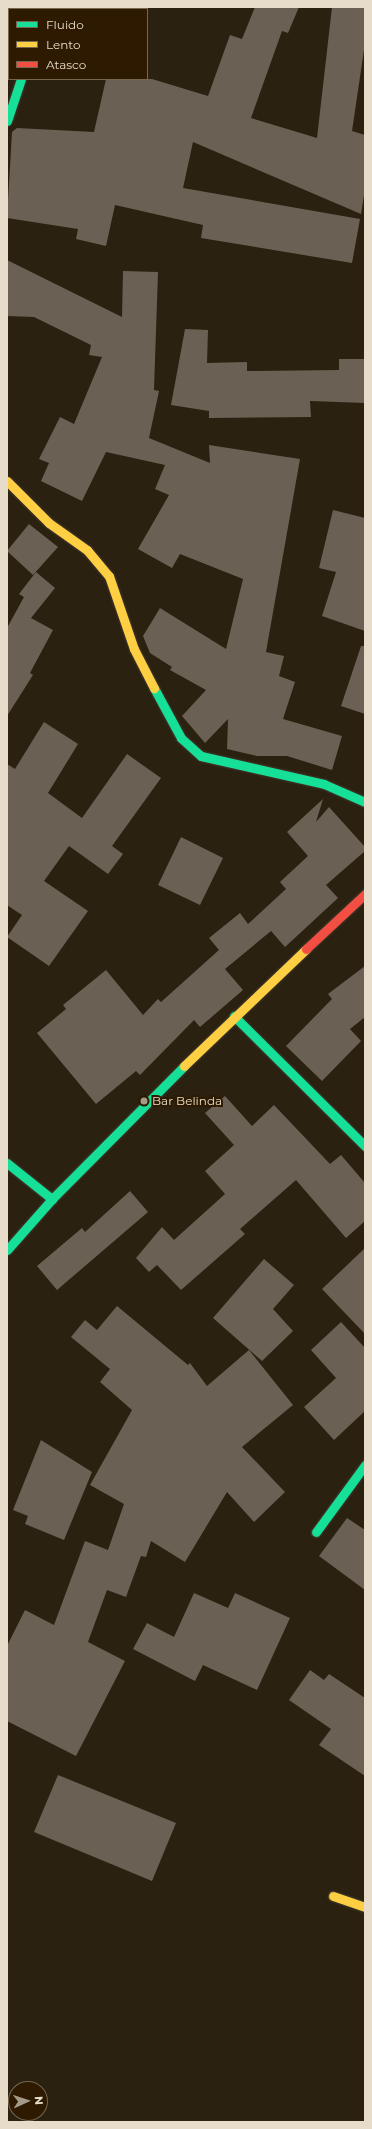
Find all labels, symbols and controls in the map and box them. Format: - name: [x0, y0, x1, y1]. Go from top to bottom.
- legend: [8, 8, 148, 80]
- text: Fluido: [46, 17, 84, 32]
- text: Lento: [46, 37, 81, 52]
- text: Atasco: [46, 57, 86, 72]
- place label: Bar Belinda: [152, 1094, 222, 1108]
- marker: Bar Belinda: [139, 1096, 149, 1106]
- north arrow: [8, 2081, 48, 2121]
- text: N: [32, 2096, 46, 2105]

